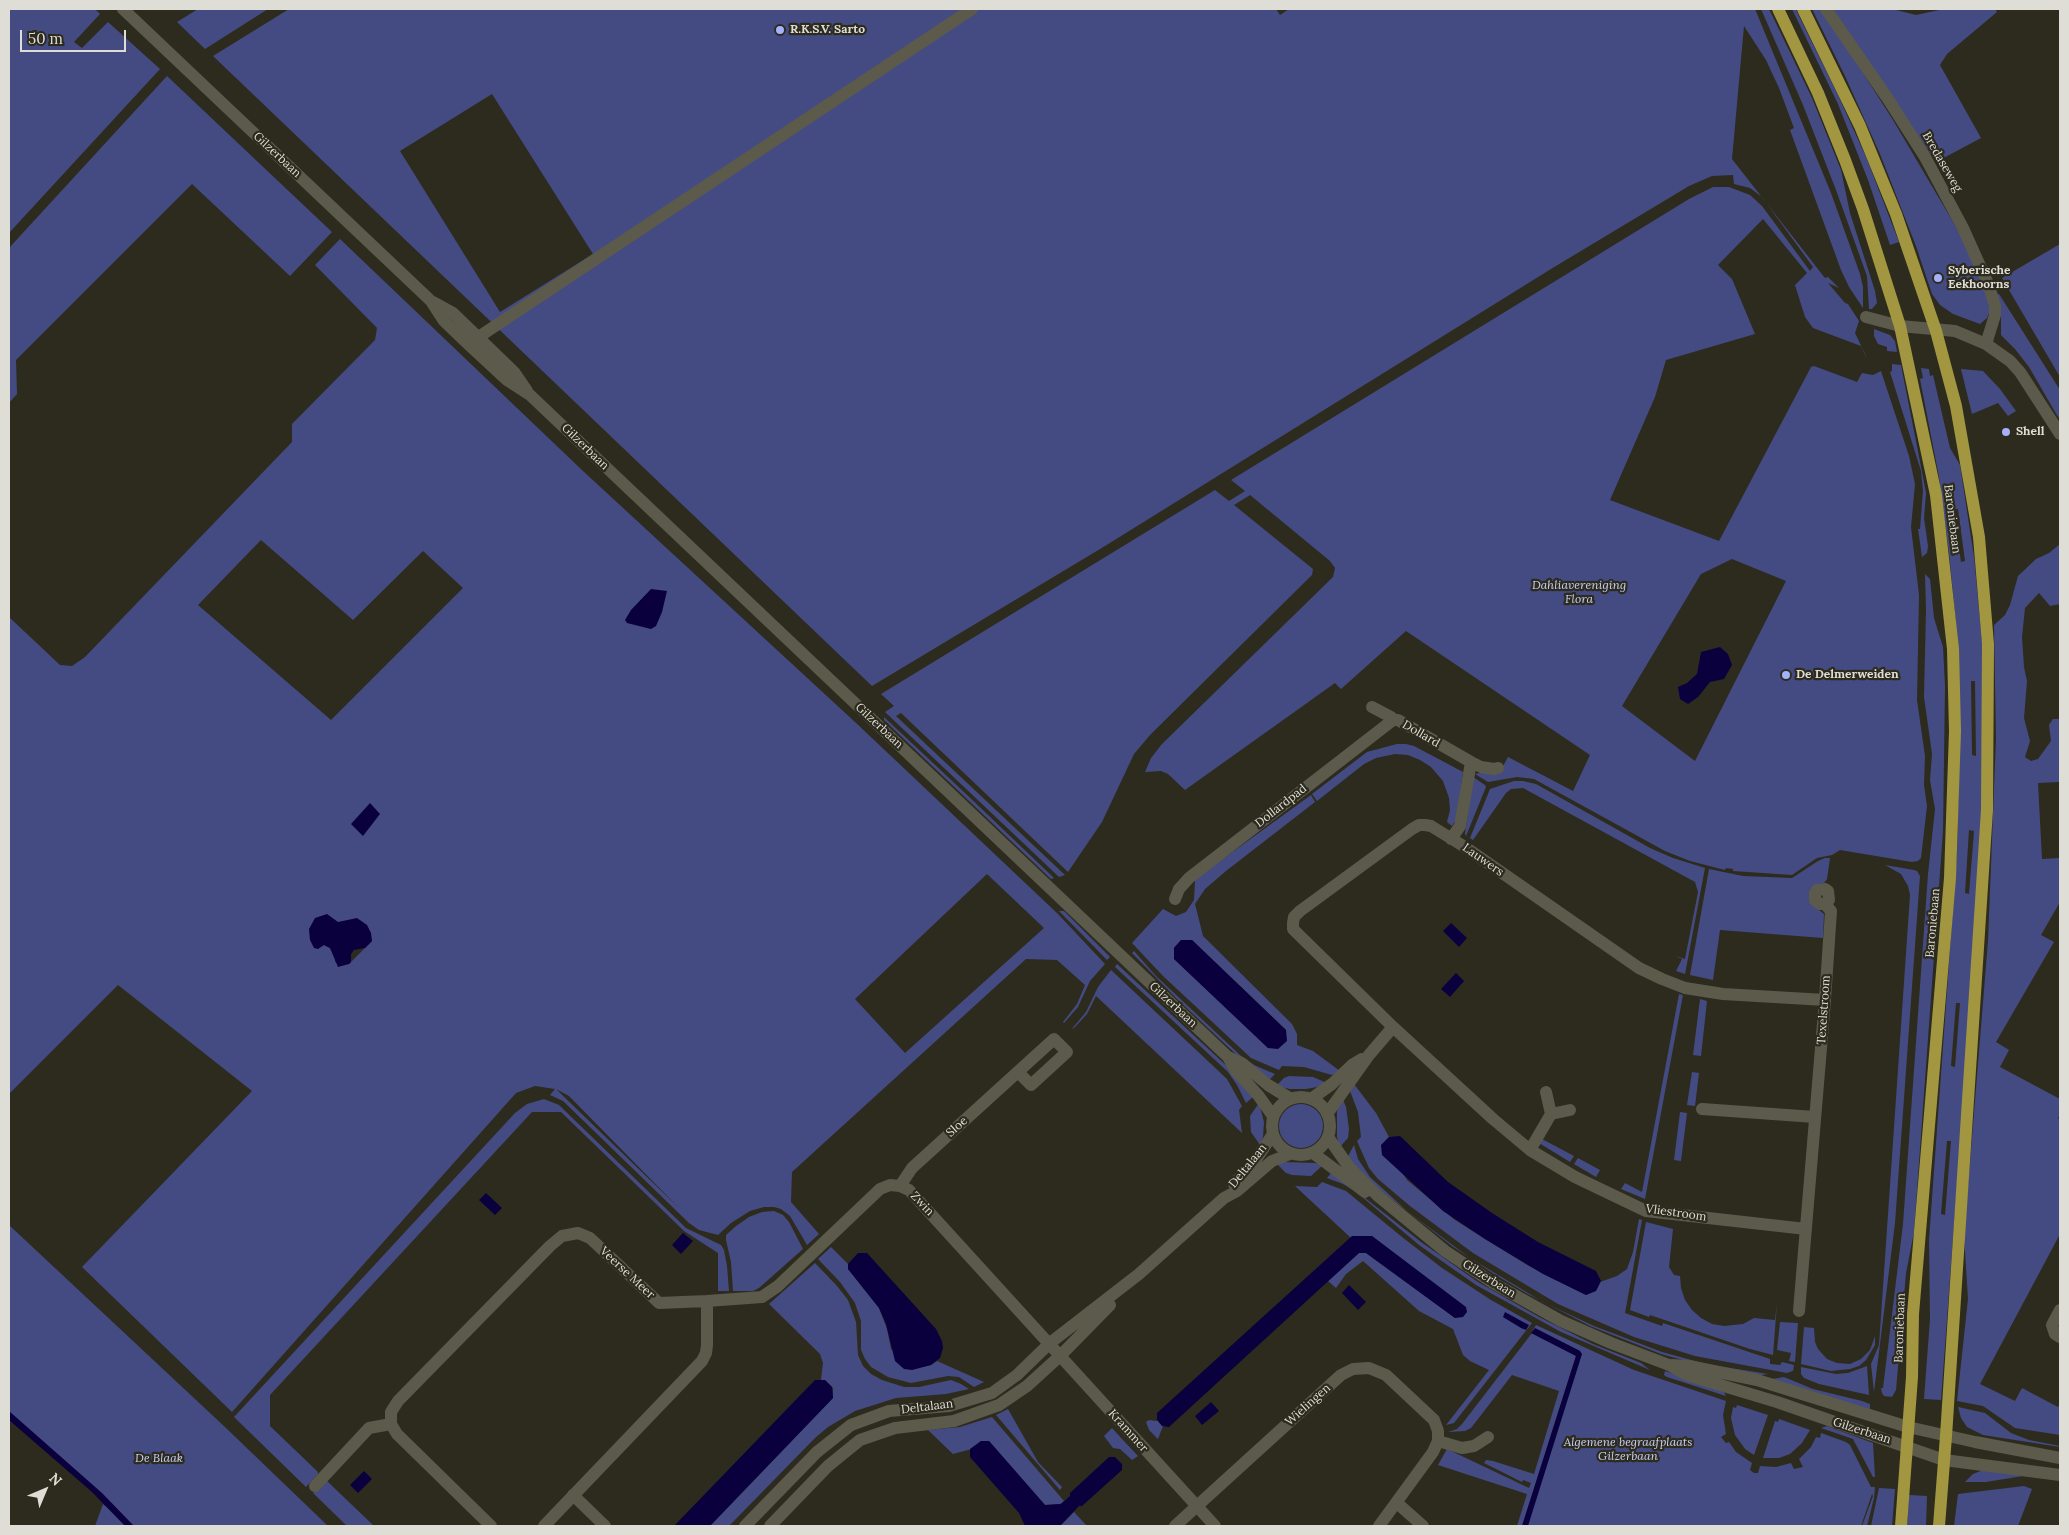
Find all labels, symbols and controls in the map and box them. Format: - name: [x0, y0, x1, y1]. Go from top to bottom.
- scale bar: [22, 20, 129, 52]
- place label: R.K.S.V. Sarto: [790, 23, 865, 37]
- marker: R.K.S.V. Sarto: [774, 24, 786, 36]
- text: 50 m: [28, 29, 63, 48]
- street label: Gilzerbaan: [250, 129, 304, 181]
- street label: Bredaseweg: [1919, 129, 1965, 195]
- place label: Syberische Eekhoorns: [1948, 264, 2011, 292]
- marker: Syberische Eekhoorns: [1932, 272, 1944, 284]
- street label: Gilzerbaan: [558, 421, 612, 473]
- place label: Shell: [2016, 425, 2045, 439]
- marker: Shell: [2000, 426, 2012, 438]
- street label: Baroniebaan: [1941, 484, 1963, 554]
- park label: Dahliavereniging Flora: [1532, 579, 1626, 607]
- place label: De Delmerweiden: [1796, 668, 1899, 682]
- marker: De Delmerweiden: [1780, 669, 1792, 681]
- street label: Gilzerbaan: [852, 700, 906, 752]
- street label: Dollard: [1400, 718, 1442, 750]
- street label: Dollardpad: [1252, 781, 1310, 831]
- street label: Lauwers: [1460, 841, 1506, 879]
- street label: Baroniebaan: [1923, 888, 1943, 958]
- street label: Texelstroom: [1814, 975, 1834, 1045]
- street label: Gilzerbaan: [1146, 979, 1200, 1031]
- street label: Sloe: [943, 1114, 971, 1140]
- street label: Deltalaan: [1226, 1141, 1270, 1191]
- street label: Zwin: [907, 1189, 937, 1219]
- street label: Vliestroom: [1645, 1202, 1707, 1224]
- street label: Veerse Meer: [597, 1244, 657, 1302]
- street label: Gilzerbaan: [1460, 1257, 1518, 1301]
- street label: Baroniebaan: [1892, 1293, 1908, 1363]
- street label: Wielingen: [1282, 1381, 1334, 1429]
- street label: Deltalaan: [900, 1397, 954, 1417]
- street label: Krammer: [1105, 1407, 1151, 1455]
- street label: Gilzerbaan: [1831, 1415, 1893, 1447]
- park label: Algemene begraafplaats Gilzerbaan: [1564, 1436, 1692, 1464]
- park label: De Blaak: [135, 1452, 183, 1466]
- north arrow: [20, 1465, 70, 1515]
- text: N: [45, 1469, 66, 1490]

